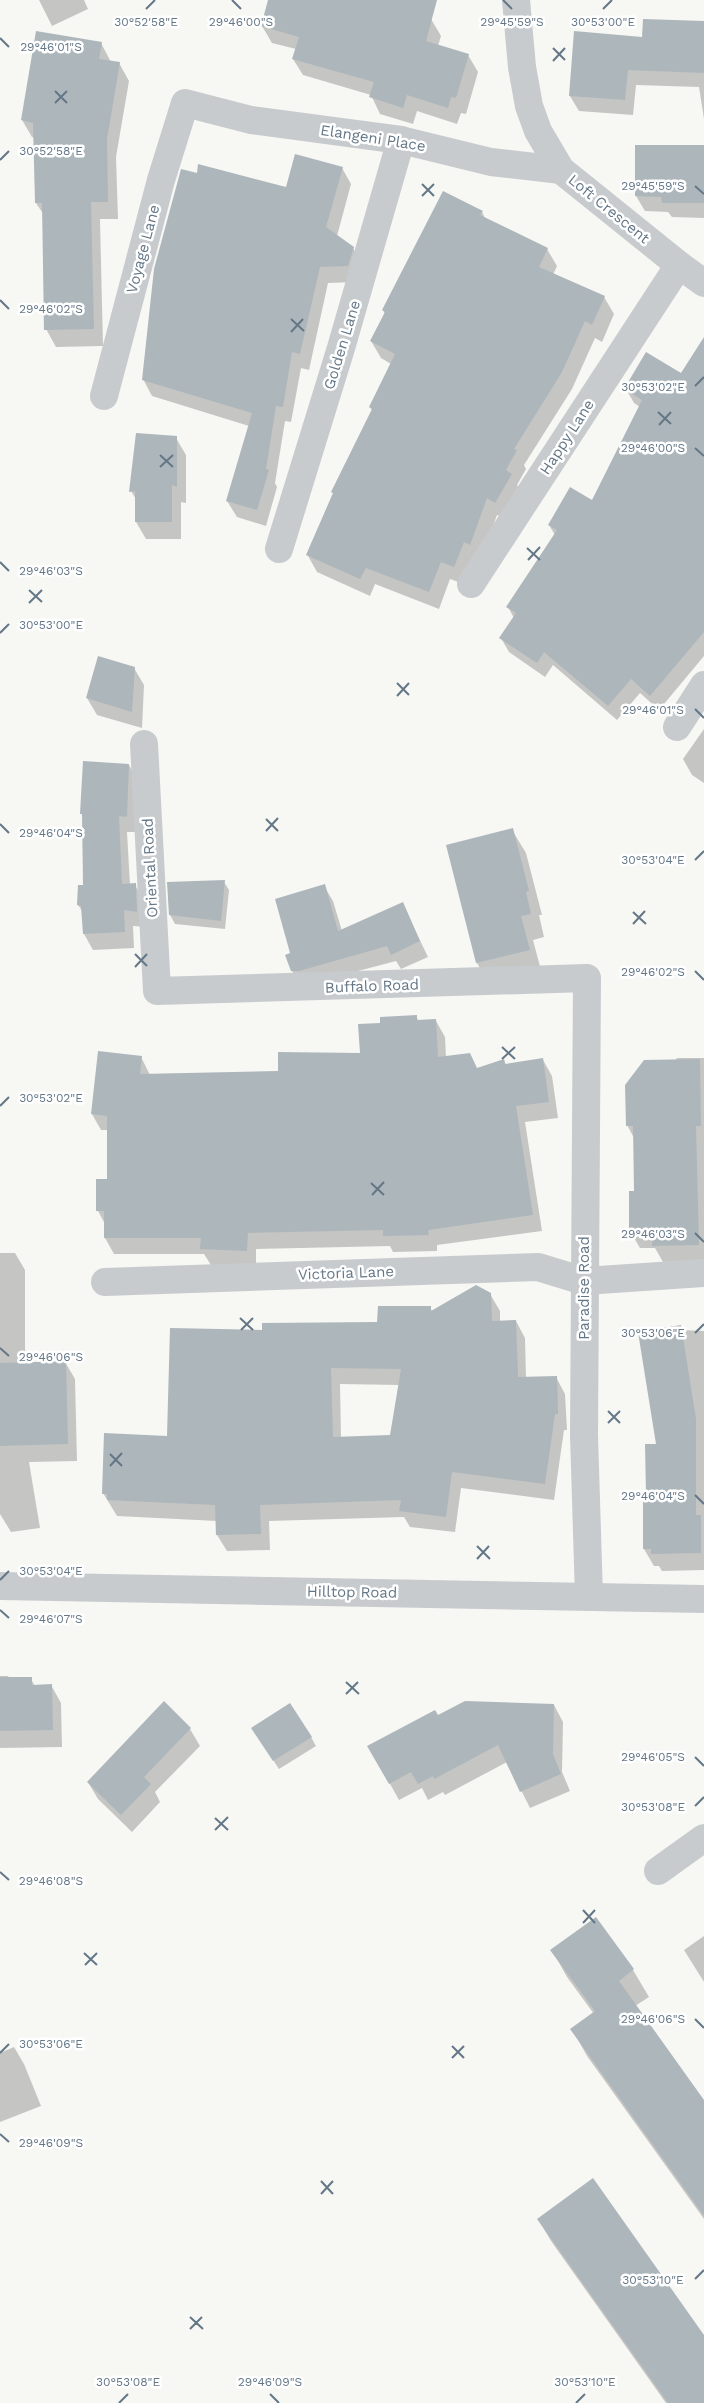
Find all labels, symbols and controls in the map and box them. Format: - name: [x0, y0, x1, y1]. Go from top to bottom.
- text: 30°52'58"E: [114, 15, 178, 29]
- text: 29°46'00"S: [209, 15, 273, 29]
- text: 29°45'59"S: [480, 15, 544, 29]
- text: 30°53'00"E: [571, 15, 635, 29]
- text: 29°46'01"S: [20, 40, 82, 54]
- street label: Elangeni Place: [319, 121, 427, 155]
- text: 30°52'58"E: [19, 144, 83, 158]
- street label: Loft Crescent: [565, 171, 654, 248]
- text: 29°45'59"S: [621, 179, 685, 193]
- street label: Voyage Lane: [123, 203, 163, 295]
- street label: Golden Lane: [320, 298, 364, 392]
- text: 29°46'02"S: [19, 302, 83, 316]
- text: 30°53'02"E: [621, 380, 685, 394]
- street label: Happy Lane: [536, 396, 598, 478]
- text: 29°46'00"S: [621, 441, 685, 455]
- text: 29°46'03"S: [19, 564, 83, 578]
- text: 30°53'00"E: [19, 618, 83, 632]
- text: 29°46'01"S: [622, 703, 684, 717]
- street label: Oriental Road: [138, 818, 162, 918]
- text: 29°46'04"S: [19, 826, 83, 840]
- text: 30°53'04"E: [621, 853, 685, 867]
- text: 29°46'02"S: [621, 965, 685, 979]
- street label: Buffalo Road: [325, 975, 419, 997]
- text: 30°53'02"E: [19, 1091, 83, 1105]
- text: 29°46'03"S: [621, 1227, 685, 1241]
- street label: Paradise Road: [575, 1236, 593, 1340]
- street label: Victoria Lane: [298, 1262, 394, 1284]
- text: 30°53'06"E: [621, 1326, 685, 1340]
- text: 29°46'06"S: [19, 1350, 83, 1364]
- text: 29°46'04"S: [621, 1489, 685, 1503]
- text: 30°53'04"E: [19, 1564, 83, 1578]
- street label: Hilltop Road: [307, 1582, 397, 1602]
- text: 29°46'07"S: [19, 1612, 83, 1626]
- text: 29°46'05"S: [621, 1750, 685, 1764]
- text: 30°53'08"E: [621, 1800, 685, 1814]
- text: 29°46'08"S: [19, 1874, 83, 1888]
- text: 29°46'06"S: [621, 2012, 685, 2026]
- text: 30°53'06"E: [19, 2037, 83, 2051]
- text: 29°46'09"S: [19, 2136, 83, 2150]
- text: 30°53'10"E: [622, 2273, 684, 2287]
- text: 30°53'08"E: [96, 2375, 160, 2389]
- text: 29°46'09"S: [238, 2375, 302, 2389]
- text: 30°53'10"E: [554, 2375, 616, 2389]

